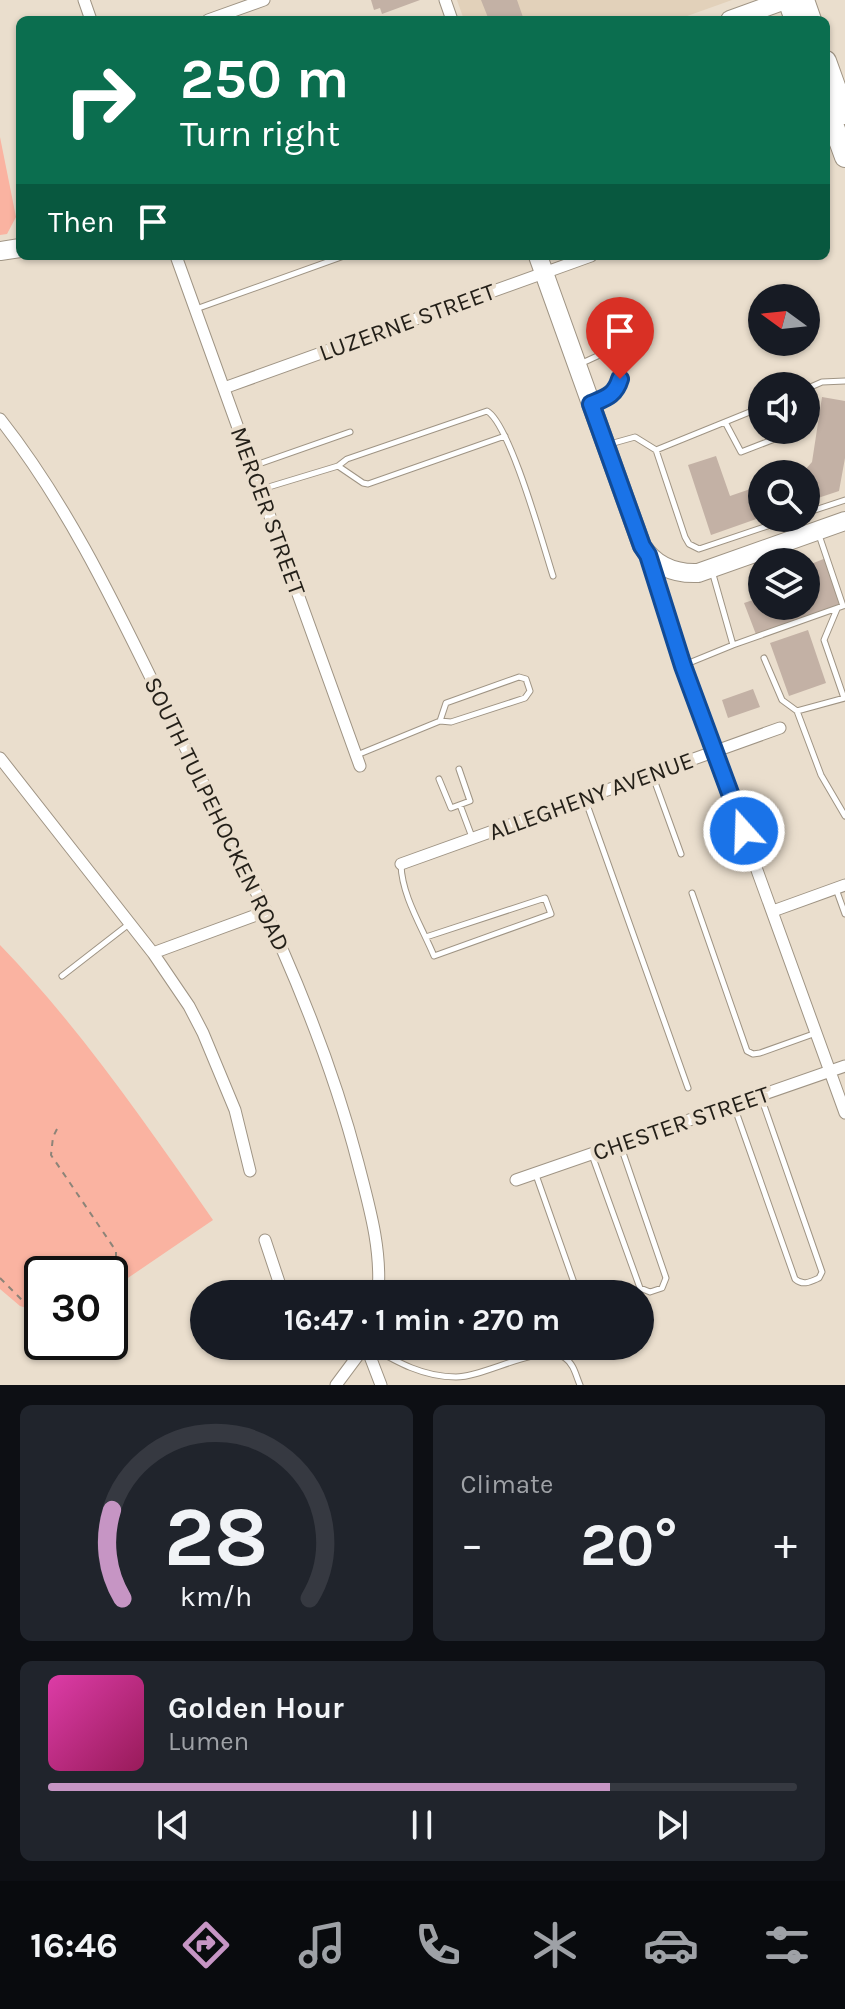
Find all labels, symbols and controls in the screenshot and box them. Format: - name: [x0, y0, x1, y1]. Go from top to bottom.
- text: 250 m: [180, 46, 349, 111]
- icon: right: [48, 48, 152, 152]
- text: Turn right: [180, 113, 340, 155]
- icon: arrive: [131, 200, 175, 244]
- text: Then: [48, 204, 115, 240]
- street label: LUZERNE STREET: [315, 277, 499, 367]
- north arrow: [748, 284, 820, 356]
- map controls: [748, 284, 820, 620]
- pin: [586, 297, 654, 379]
- icon: arrive: [598, 309, 642, 353]
- button: sound: [748, 372, 820, 444]
- street label: MERCER STREET: [225, 423, 311, 599]
- button: search: [748, 460, 820, 532]
- button: layers: [748, 548, 820, 620]
- street label: SOUTH TULPEHOCKEN ROAD: [138, 672, 296, 956]
- street label: ALLEGHENY AVENUE: [485, 746, 697, 846]
- position arrow: [702, 789, 786, 873]
- street label: CHESTER STREET: [589, 1080, 773, 1166]
- speed limit sign: 30: [24, 1256, 128, 1360]
- text: 16:47 · 1 min · 270 m: [284, 1302, 560, 1338]
- text: Climate: [461, 1469, 553, 1500]
- text: 28: [164, 1489, 268, 1586]
- text: 20°: [580, 1510, 678, 1580]
- text: −: [461, 1519, 484, 1570]
- text: +: [774, 1519, 797, 1570]
- text: km/h: [180, 1580, 252, 1613]
- text: Golden Hour: [168, 1690, 344, 1726]
- text: Lumen: [168, 1726, 249, 1757]
- icon: previous: [151, 1803, 195, 1847]
- icon: pause: [400, 1803, 444, 1847]
- icon: next: [650, 1803, 694, 1847]
- icon: directions: [178, 1917, 234, 1973]
- icon: music: [294, 1917, 350, 1973]
- icon: phone: [410, 1917, 466, 1973]
- icon: climate: [527, 1917, 583, 1973]
- icon: car: [643, 1917, 699, 1973]
- icon: filters: [759, 1917, 815, 1973]
- text: 16:46: [30, 1924, 118, 1966]

